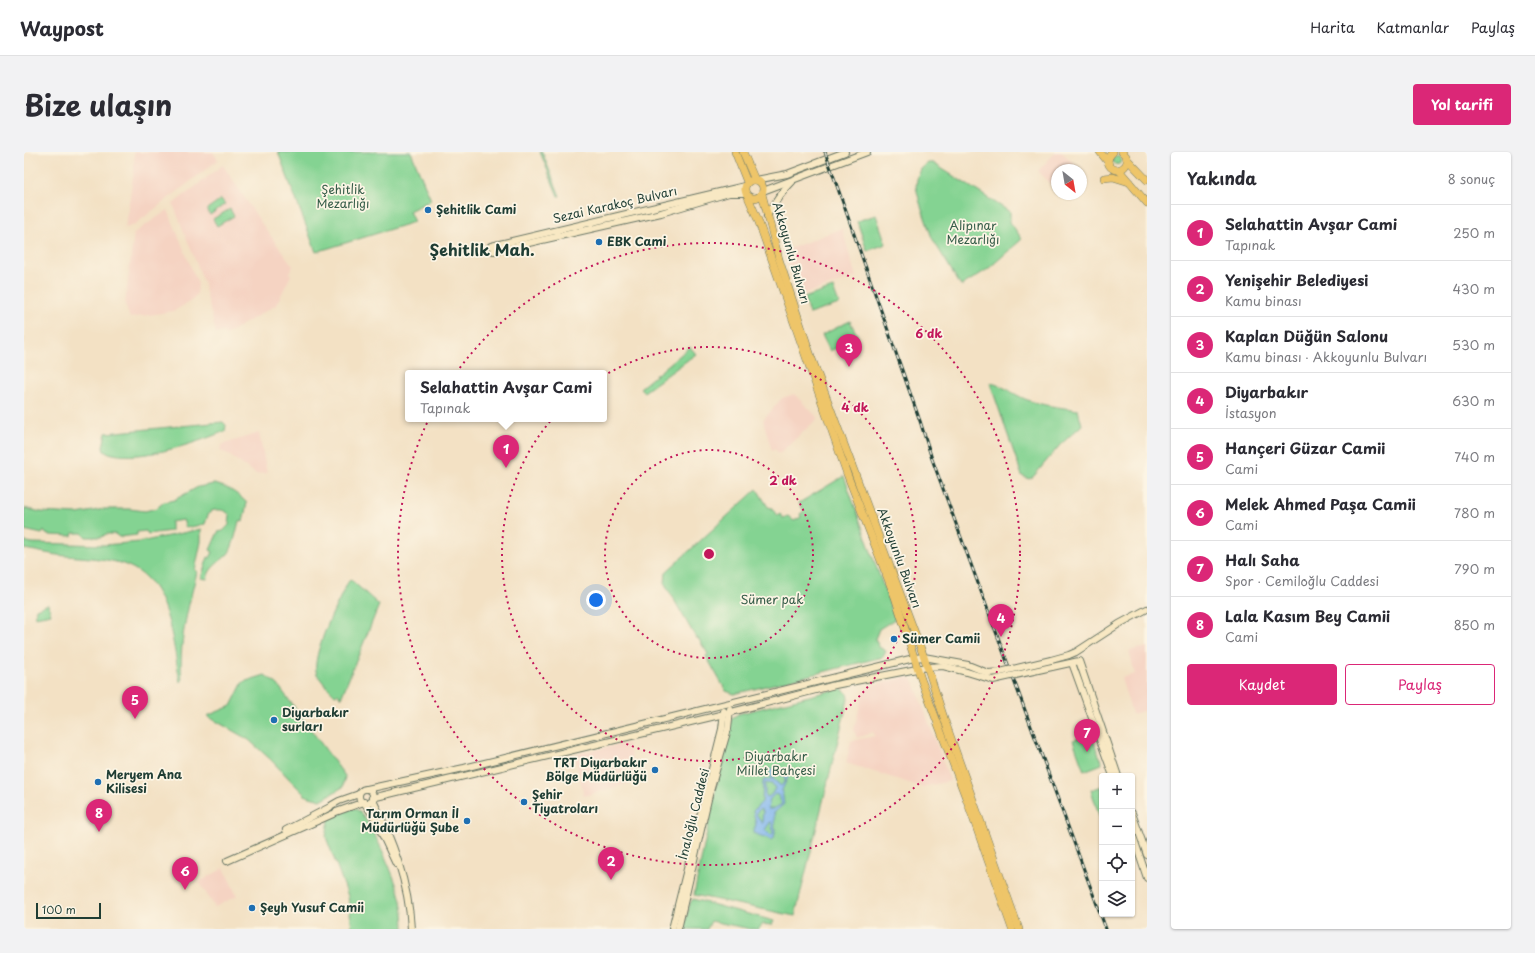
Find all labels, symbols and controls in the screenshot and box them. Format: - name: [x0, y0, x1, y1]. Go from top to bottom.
- text: Waypost: [20, 14, 104, 42]
- text: Harita: [1310, 17, 1355, 38]
- text: Katmanlar: [1377, 17, 1449, 38]
- text: Paylaş: [1471, 17, 1515, 38]
- text: Bize ulaşın: [24, 83, 172, 126]
- button: Yol tarifi: [1413, 84, 1511, 125]
- north arrow: [1051, 164, 1087, 200]
- text: Yakında: [1187, 165, 1257, 191]
- text: 8 sonuç: [1448, 169, 1495, 188]
- park label: Şehitlik Mezarlığı: [317, 180, 370, 212]
- street label: Sezai Karakoç Bulvarı: [551, 181, 679, 227]
- place label: Şehitlik Cami: [436, 200, 517, 218]
- street label: Akkoyunlu Bulvarı: [769, 200, 815, 306]
- marker: Şehitlik Cami: [423, 205, 433, 215]
- text: Selahattin Avşar Cami: [1225, 212, 1397, 235]
- park label: Alipınar Mezarlığı: [947, 216, 1000, 248]
- text: 1: [1197, 223, 1203, 242]
- text: 250 m: [1453, 223, 1495, 242]
- place label: EBK Cami: [607, 232, 667, 250]
- text: Tapınak: [1225, 235, 1275, 254]
- district label: Şehitlik Mah.: [429, 237, 535, 261]
- marker: EBK Cami: [594, 237, 604, 247]
- text: Yenişehir Belediyesi: [1225, 268, 1368, 291]
- text: 2: [1195, 279, 1205, 298]
- text: 430 m: [1453, 279, 1495, 298]
- text: Kamu binası: [1225, 291, 1302, 310]
- text: 6 dk: [916, 324, 942, 342]
- text: Kaplan Düğün Salonu: [1225, 324, 1388, 347]
- pin: 3: [836, 334, 862, 367]
- text: 3: [1196, 335, 1204, 354]
- text: 530 m: [1452, 335, 1495, 354]
- text: Kamu binası · Akkoyunlu Bulvarı: [1225, 347, 1427, 366]
- popup: [405, 370, 607, 422]
- text: Selahattin Avşar Cami: [420, 375, 592, 398]
- text: Diyarbakır: [1225, 380, 1308, 403]
- text: 4: [1196, 391, 1204, 410]
- text: 630 m: [1452, 391, 1495, 410]
- text: Tapınak: [420, 398, 470, 417]
- text: 4 dk: [841, 398, 869, 416]
- text: İstasyon: [1225, 403, 1277, 422]
- pin: 1: [493, 435, 519, 468]
- text: Hançeri Güzar Camii: [1225, 436, 1385, 459]
- text: 5: [1196, 447, 1204, 466]
- text: 740 m: [1454, 447, 1495, 466]
- text: Cami: [1225, 459, 1258, 478]
- text: 2 dk: [769, 471, 797, 489]
- text: Melek Ahmed Paşa Camii: [1225, 492, 1416, 515]
- text: 6: [1195, 503, 1205, 522]
- text: 780 m: [1454, 503, 1495, 522]
- street label: Akkoyunlu Bulvarı: [873, 505, 926, 610]
- text: Cami: [1225, 515, 1258, 534]
- centre of rings: [702, 547, 716, 561]
- text: Halı Saha: [1225, 548, 1300, 571]
- text: 7: [1196, 559, 1204, 578]
- text: 790 m: [1454, 559, 1495, 578]
- text: Spor · Cemiloğlu Caddesi: [1225, 571, 1379, 590]
- your location: [586, 590, 606, 610]
- park label: Sümer pak: [740, 590, 804, 608]
- pin: 4: [988, 604, 1014, 637]
- text: Lala Kasım Bey Camii: [1225, 604, 1390, 627]
- text: 8: [1196, 615, 1204, 634]
- text: 850 m: [1454, 615, 1495, 634]
- text: Cami: [1225, 627, 1258, 646]
- place label: Sümer Camii: [902, 629, 980, 647]
- marker: Sümer Camii: [889, 634, 899, 644]
- button: Kaydet: [1187, 664, 1337, 705]
- button: Paylaş: [1345, 664, 1495, 705]
- pin: 5: [122, 686, 148, 719]
- place label: Diyarbakır surları: [282, 703, 349, 735]
- marker: Diyarbakır surları: [269, 715, 279, 725]
- pin: 7: [1074, 719, 1100, 752]
- park label: Diyarbakır Millet Bahçesi: [736, 747, 816, 779]
- place label: TRT Diyarbakır Bölge Müdürlüğü: [546, 753, 648, 785]
- place label: Meryem Ana Kilisesi: [106, 765, 182, 797]
- marker: TRT Diyarbakır Bölge Müdürlüğü: [650, 765, 660, 775]
- street label: İnaloğlu Caddesi: [673, 766, 713, 861]
- map controls: [1099, 773, 1135, 917]
- button: +: [1099, 773, 1135, 809]
- marker: Meryem Ana Kilisesi: [93, 777, 103, 787]
- place label: Şehir Tiyatroları: [532, 785, 598, 817]
- marker: Şehir Tiyatroları: [519, 797, 529, 807]
- pin: 8: [86, 799, 112, 832]
- place label: Tarım Orman İl Müdürlüğü Şube: [361, 804, 459, 836]
- button: −: [1099, 809, 1135, 845]
- marker: Tarım Orman İl Müdürlüğü Şube: [462, 816, 472, 826]
- button: locate: [1099, 845, 1135, 881]
- pin: 2: [598, 847, 624, 880]
- pin: 6: [172, 857, 198, 890]
- button: layers: [1099, 881, 1135, 917]
- place label: Şeyh Yusuf Camii: [260, 898, 364, 916]
- scale bar: [36, 901, 101, 920]
- text: 100 m: [42, 901, 76, 918]
- marker: Şeyh Yusuf Camii: [247, 903, 257, 913]

